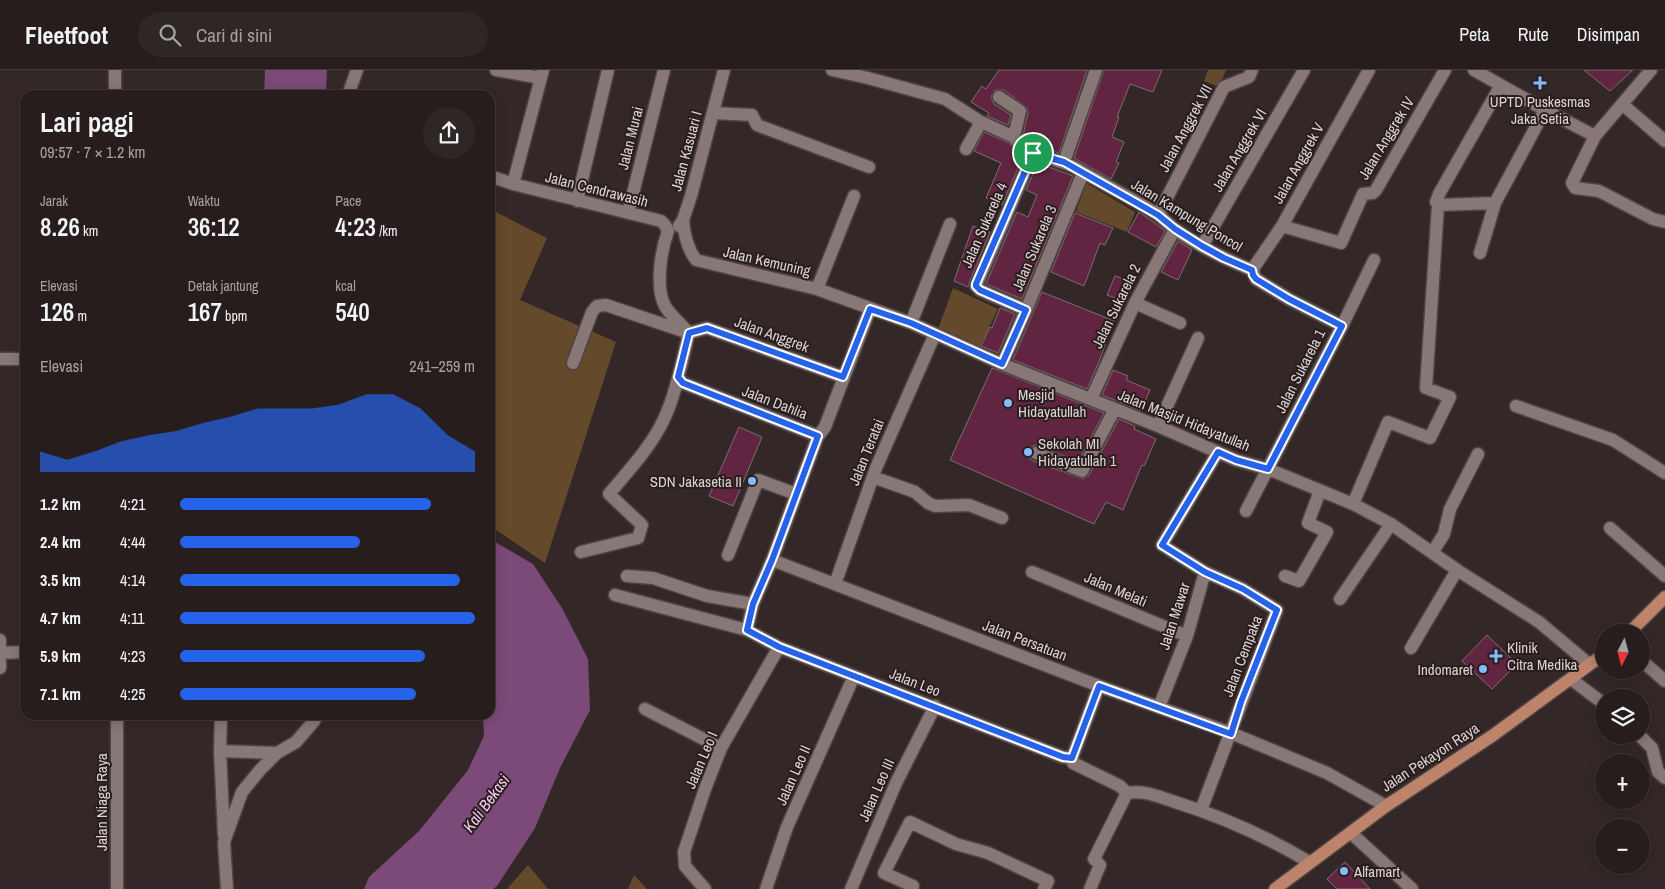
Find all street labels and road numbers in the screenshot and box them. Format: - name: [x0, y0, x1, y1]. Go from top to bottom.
- street label: Jalan Anggrek VII: [1153, 81, 1217, 175]
- street label: Jalan Anggrek IV: [1353, 92, 1419, 183]
- street label: Jalan Murai: [612, 104, 648, 172]
- street label: Jalan Anggrek VI: [1207, 104, 1271, 196]
- street label: Jalan Kasuari I: [665, 109, 707, 193]
- street label: Jalan Anggrek V: [1267, 118, 1329, 207]
- street label: Jalan Cendrawasih: [543, 166, 651, 212]
- street label: Jalan Kampung Poncol: [1127, 173, 1247, 257]
- street label: Jalan Sukarela 4: [956, 179, 1012, 271]
- street label: Jalan Sukarela 3: [1006, 202, 1062, 294]
- street label: Jalan Kemuning: [721, 241, 813, 281]
- street label: Jalan Sukarela 2: [1086, 260, 1146, 352]
- street label: Jalan Anggrek: [732, 311, 813, 357]
- street label: Jalan Sukarela 1: [1270, 325, 1330, 417]
- street label: Jalan Dahlia: [739, 380, 811, 424]
- street label: Jalan Masjid Hidayatullah: [1115, 384, 1253, 456]
- street label: Jalan Teratai: [843, 416, 889, 488]
- street label: Jalan Melati: [1081, 566, 1151, 612]
- street label: Jalan Mawar: [1153, 580, 1195, 652]
- street label: Jalan Cempaka: [1217, 612, 1267, 700]
- street label: Jalan Persatuan: [980, 614, 1070, 666]
- street label: Jalan Leo: [886, 663, 944, 701]
- street label: Jalan Pekayon Raya: [1377, 717, 1483, 797]
- street label: Jalan Leo I: [680, 728, 722, 792]
- street label: Jalan Leo II: [770, 742, 816, 808]
- street label: Jalan Niaga Raya: [91, 753, 112, 851]
- street label: Jalan Leo III: [853, 755, 899, 825]

